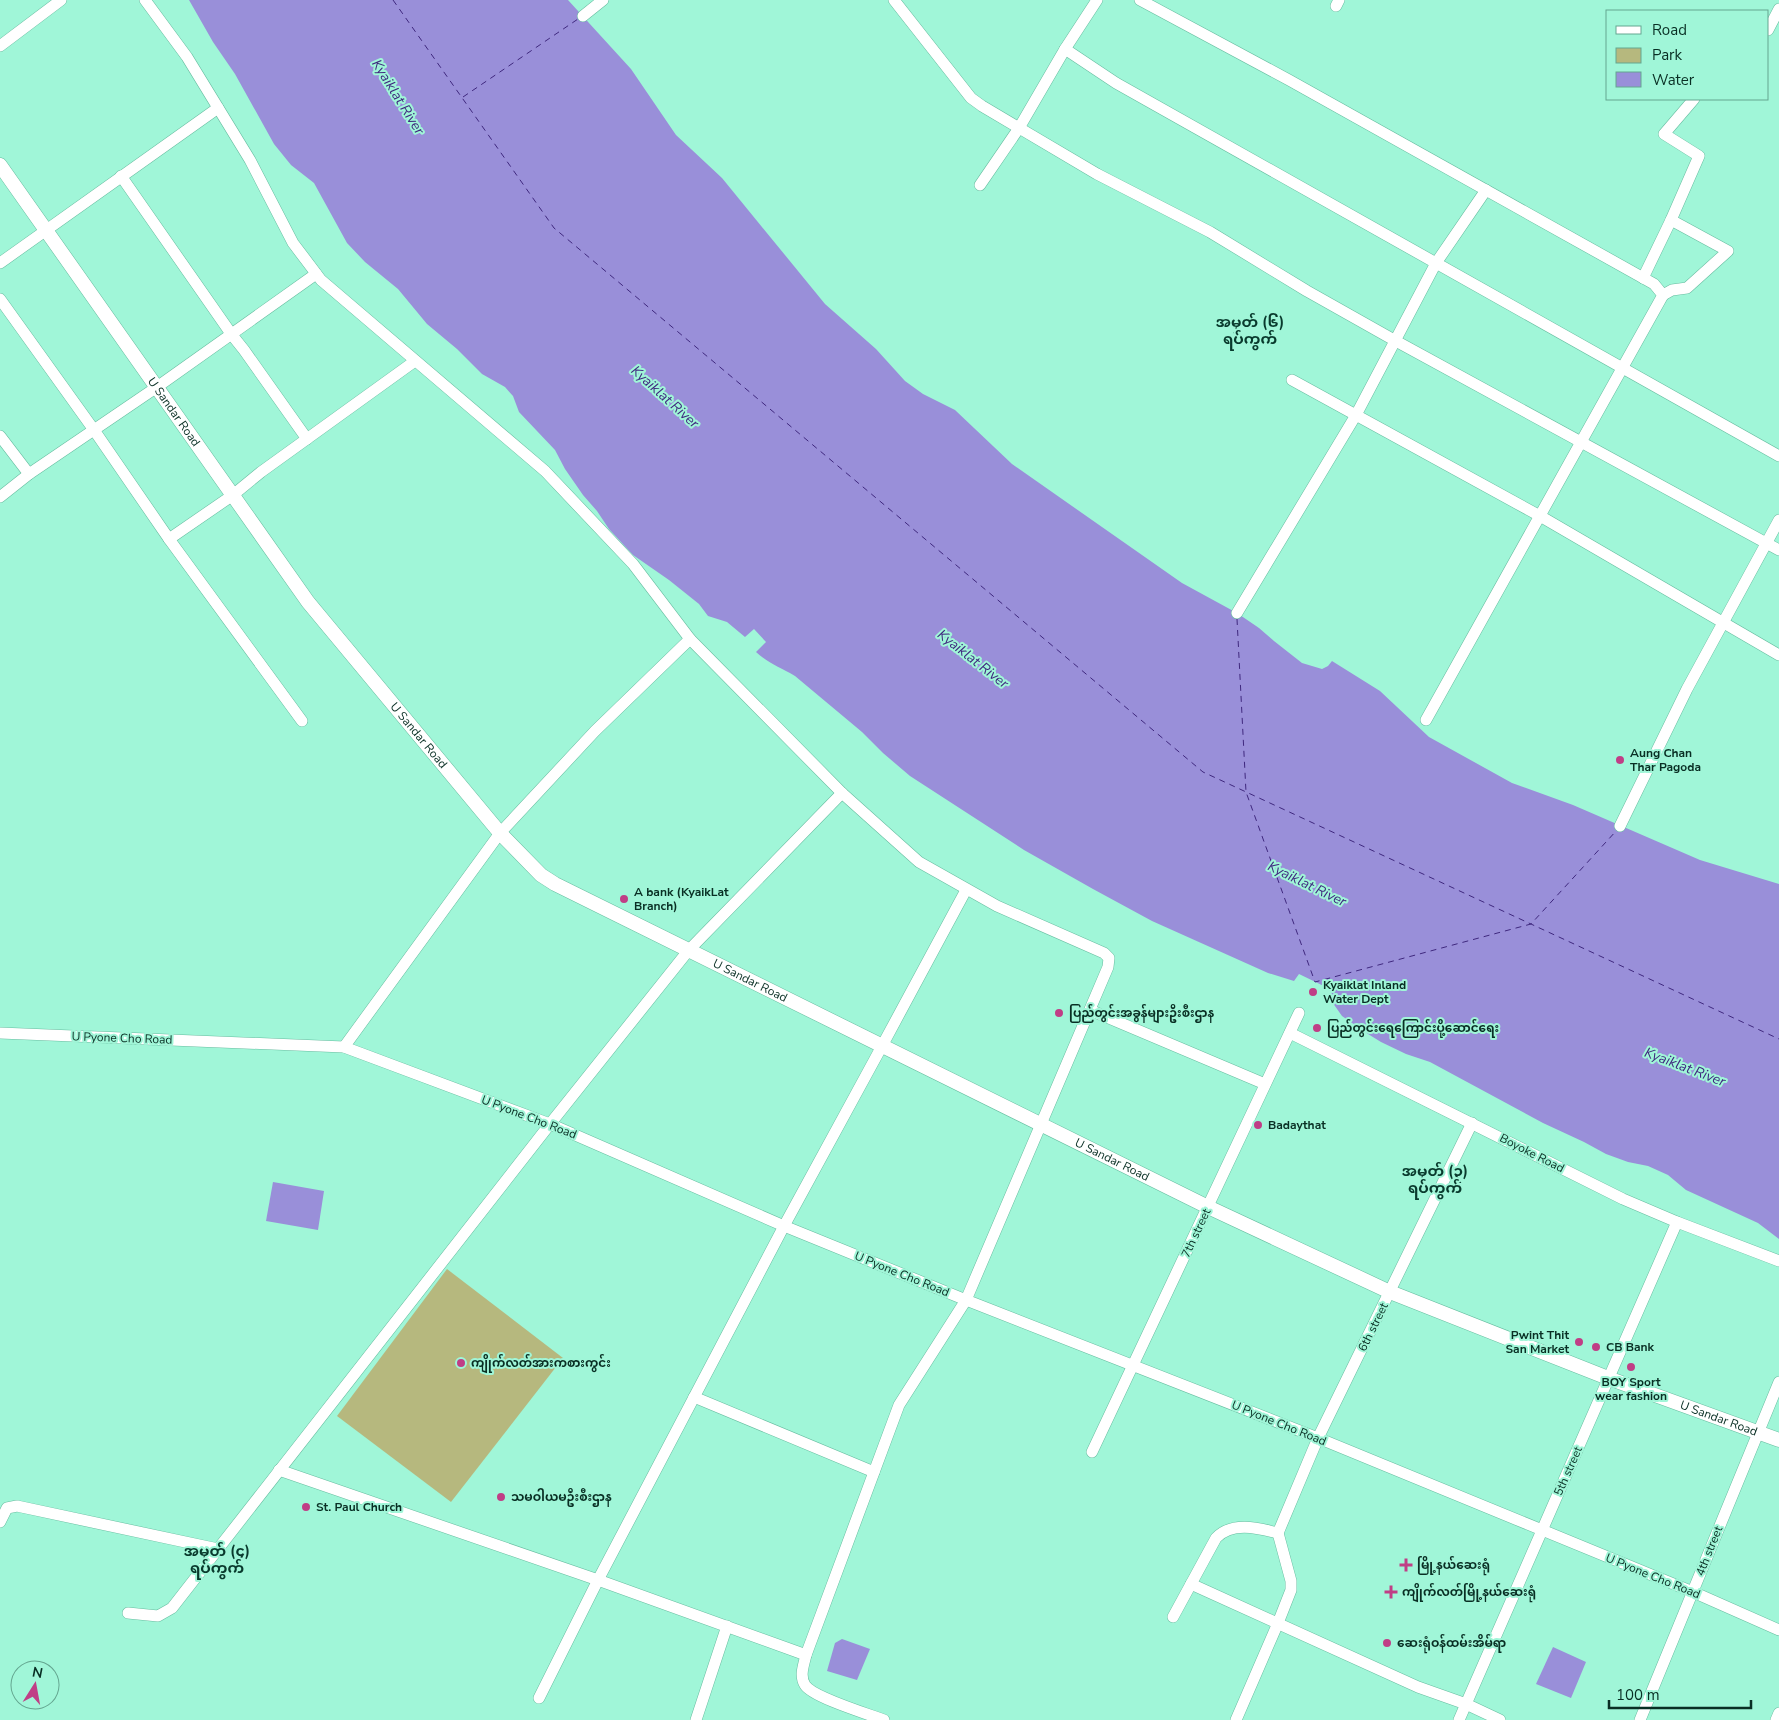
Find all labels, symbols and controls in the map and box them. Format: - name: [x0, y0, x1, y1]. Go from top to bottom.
- legend: [1606, 10, 1769, 100]
- text: Road: [1652, 20, 1687, 40]
- text: Park: [1652, 45, 1682, 65]
- water label: Kyaiklat River: [367, 56, 429, 139]
- text: Water: [1652, 70, 1695, 90]
- district label: အမှတ် (၆) ရပ်ကွက်: [1216, 312, 1284, 351]
- water label: Kyaiklat River: [627, 361, 704, 433]
- street label: U Sandar Road: [144, 374, 204, 450]
- water label: Kyaiklat River: [934, 625, 1013, 693]
- street label: U Sandar Road: [387, 699, 451, 772]
- place label: Aung Chan Thar Pagoda: [1630, 745, 1701, 775]
- marker: Aung Chan Thar Pagoda: [1614, 754, 1626, 766]
- water label: Kyaiklat River: [1264, 857, 1350, 912]
- place label: A bank (KyaikLat Branch): [634, 884, 729, 914]
- marker: A bank (KyaikLat Branch): [618, 893, 630, 905]
- street label: U Sandar Road: [710, 955, 790, 1006]
- place label: Kyaiklat Inland Water Dept: [1323, 977, 1406, 1007]
- marker: Kyaiklat Inland Water Dept: [1307, 986, 1319, 998]
- place label: ပြည်တွင်းအခွန်များဦးစီးဌာန: [1069, 1003, 1214, 1024]
- marker: ပြည်တွင်းအခွန်များဦးစီးဌာန: [1053, 1007, 1065, 1019]
- place label: ပြည်တွင်းရေကြောင်းပို့ဆောင်ရေး: [1327, 1018, 1499, 1038]
- marker: ပြည်တွင်းရေကြောင်းပို့ဆောင်ရေး: [1311, 1022, 1323, 1034]
- street label: U Pyone Cho Road: [71, 1028, 173, 1048]
- water label: Kyaiklat River: [1642, 1043, 1729, 1092]
- street label: U Pyone Cho Road: [479, 1091, 579, 1143]
- place label: Badaythat: [1268, 1117, 1326, 1133]
- marker: Badaythat: [1252, 1119, 1264, 1131]
- street label: Boyoke Road: [1497, 1130, 1567, 1176]
- street label: U Sandar Road: [1072, 1134, 1152, 1185]
- district label: အမှတ် (၃) ရပ်ကွက်: [1402, 1161, 1468, 1200]
- street label: 7th street: [1178, 1205, 1215, 1260]
- street label: U Pyone Cho Road: [852, 1248, 952, 1300]
- street label: 6th street: [1354, 1299, 1392, 1354]
- place label: Pwint Thit San Market: [1506, 1327, 1569, 1357]
- marker: Pwint Thit San Market: [1573, 1336, 1585, 1348]
- place label: CB Bank: [1606, 1339, 1654, 1355]
- marker: CB Bank: [1590, 1341, 1602, 1353]
- place label: ကျိုက်လတ်အားကစားကွင်း: [471, 1353, 611, 1374]
- marker: ကျိုက်လတ်အားကစားကွင်း: [455, 1357, 467, 1369]
- marker: BOY Sport wear fashion: [1625, 1361, 1637, 1373]
- place label: BOY Sport wear fashion: [1595, 1374, 1667, 1404]
- street label: U Pyone Cho Road: [1229, 1397, 1329, 1449]
- street label: U Sandar Road: [1678, 1397, 1760, 1440]
- street label: 5th street: [1550, 1443, 1586, 1498]
- place label: သမဝါယမဦးစီးဌာန: [511, 1488, 612, 1507]
- marker: သမဝါယမဦးစီးဌာန: [495, 1491, 507, 1503]
- place label: St. Paul Church: [316, 1499, 402, 1515]
- marker: St. Paul Church: [300, 1501, 312, 1513]
- street label: 4th street: [1692, 1523, 1727, 1578]
- district label: အမှတ် (၄) ရပ်ကွက်: [184, 1541, 250, 1580]
- street label: U Pyone Cho Road: [1603, 1550, 1703, 1602]
- place label: မြို့နယ်ဆေးရုံ: [1417, 1555, 1490, 1576]
- marker: မြို့နယ်ဆေးရုံ: [1399, 1558, 1413, 1572]
- place label: ကျိုက်လတ်မြို့နယ်ဆေးရုံ: [1402, 1582, 1536, 1603]
- marker: ကျိုက်လတ်မြို့နယ်ဆေးရုံ: [1384, 1585, 1398, 1599]
- place label: ဆေးရုံဝန်ထမ်းအိမ်ရာ: [1397, 1633, 1506, 1654]
- marker: ဆေးရုံဝန်ထမ်းအိမ်ရာ: [1381, 1637, 1393, 1649]
- north arrow: [10, 1660, 60, 1710]
- text: N: [30, 1662, 44, 1683]
- scale bar: [1609, 1678, 1752, 1710]
- text: 100 m: [1616, 1685, 1660, 1705]

